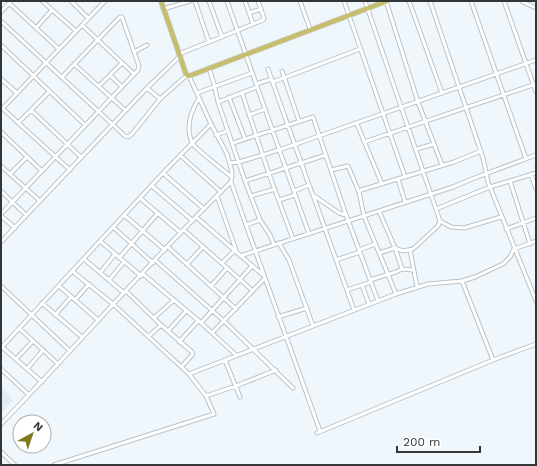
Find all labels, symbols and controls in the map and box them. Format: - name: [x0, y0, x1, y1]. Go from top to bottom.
- north arrow: [12, 414, 52, 454]
- text: N: [31, 419, 45, 434]
- scale bar: [397, 428, 480, 454]
- text: 200 m: [403, 435, 440, 449]

